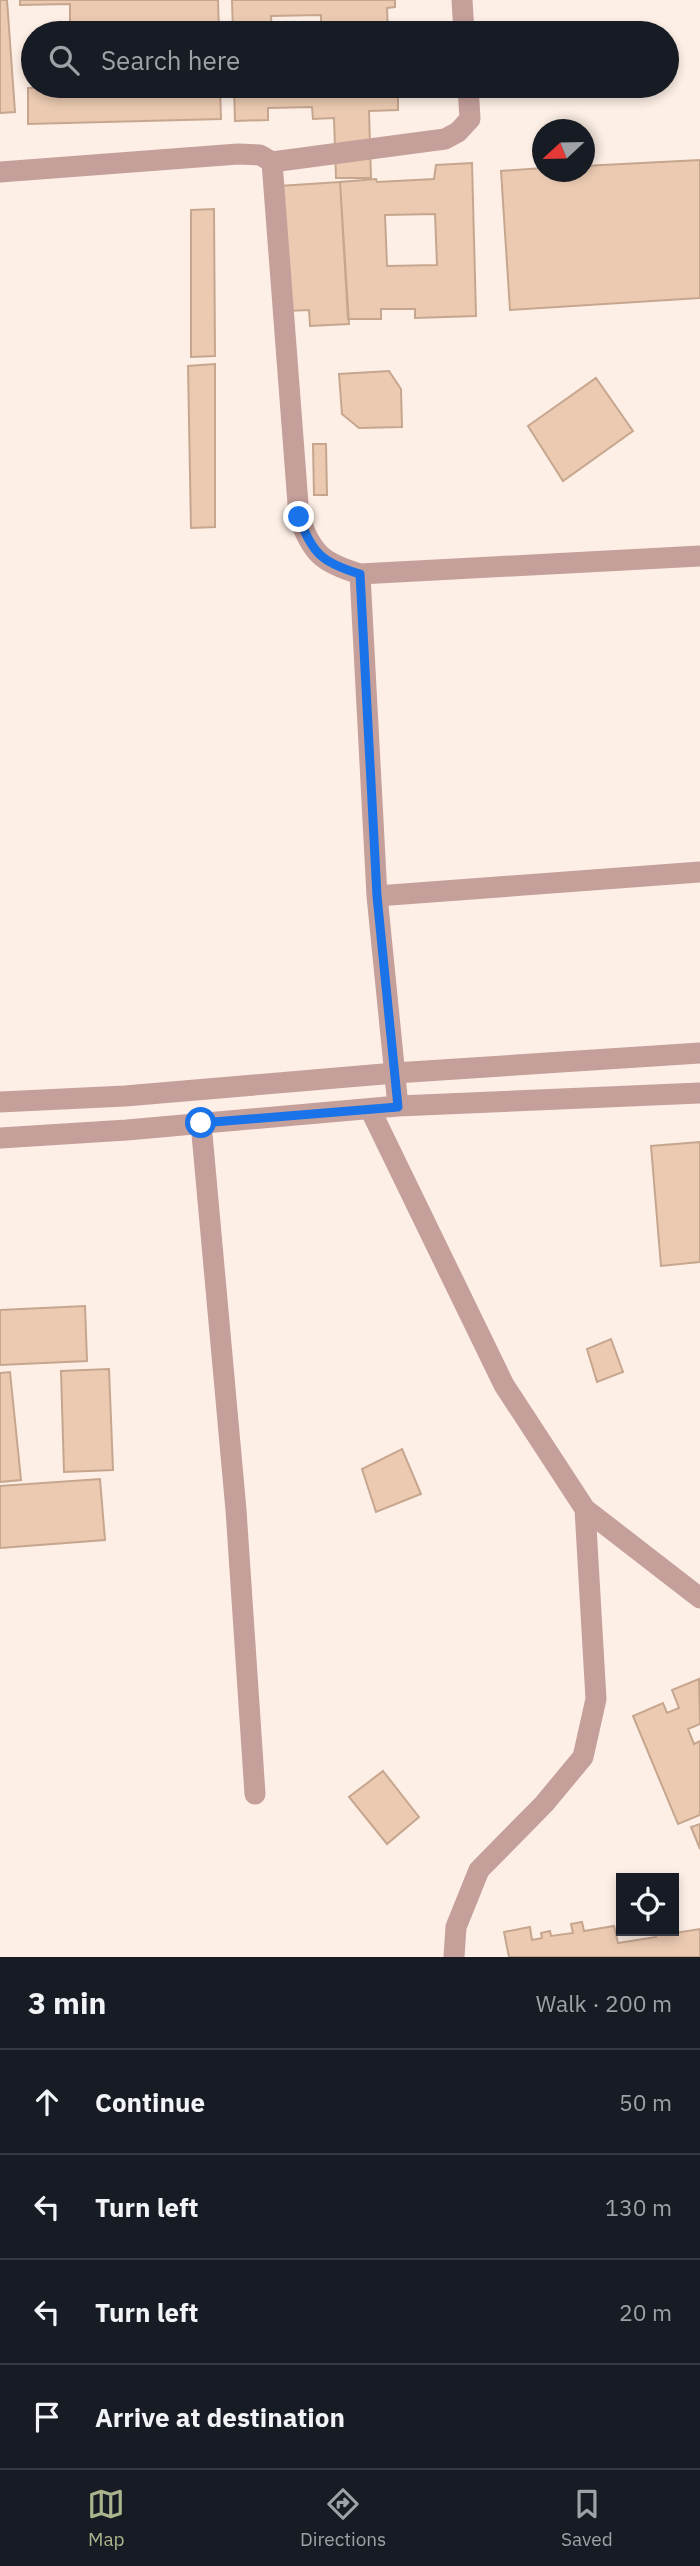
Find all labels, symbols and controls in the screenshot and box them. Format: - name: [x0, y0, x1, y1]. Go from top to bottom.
- search box: [21, 21, 679, 98]
- icon: search: [45, 41, 83, 79]
- text: Search here: [101, 43, 240, 77]
- north arrow: [532, 119, 595, 182]
- route end: [283, 501, 314, 532]
- route start: [185, 1107, 216, 1138]
- map controls: [616, 1873, 679, 1936]
- button: locate: [616, 1873, 679, 1936]
- text: 3 min: [28, 1983, 106, 2022]
- text: Walk · 200 m: [536, 1988, 672, 2018]
- icon: ahead: [28, 2083, 66, 2121]
- text: Continue: [95, 2085, 205, 2119]
- text: 50 m: [619, 2087, 672, 2117]
- icon: left: [28, 2188, 66, 2226]
- text: Turn left: [95, 2190, 198, 2224]
- text: 130 m: [605, 2192, 672, 2222]
- icon: left: [28, 2293, 66, 2331]
- text: Turn left: [95, 2295, 198, 2329]
- text: 20 m: [619, 2297, 672, 2327]
- icon: arrive: [28, 2398, 66, 2436]
- text: Arrive at destination: [95, 2400, 345, 2434]
- tab: Map: [87, 2485, 125, 2551]
- tab: Directions: [300, 2485, 386, 2551]
- tab: Saved: [561, 2485, 613, 2551]

